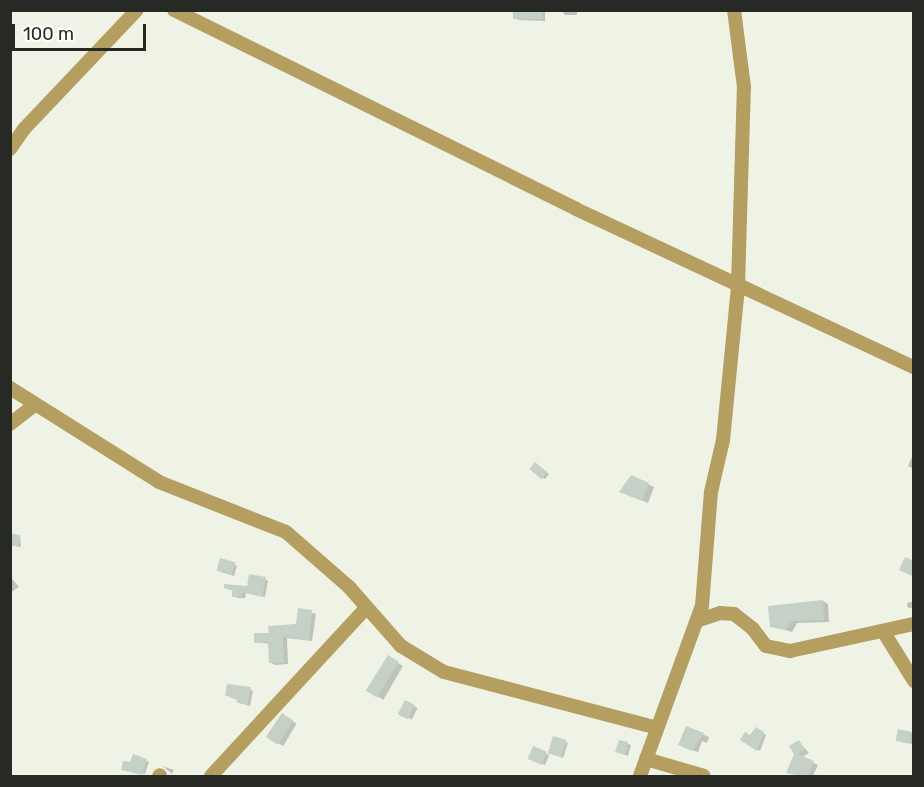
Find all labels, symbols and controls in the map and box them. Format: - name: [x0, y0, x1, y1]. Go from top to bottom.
- scale bar: [15, 12, 148, 50]
- text: 100 m: [23, 23, 74, 45]

